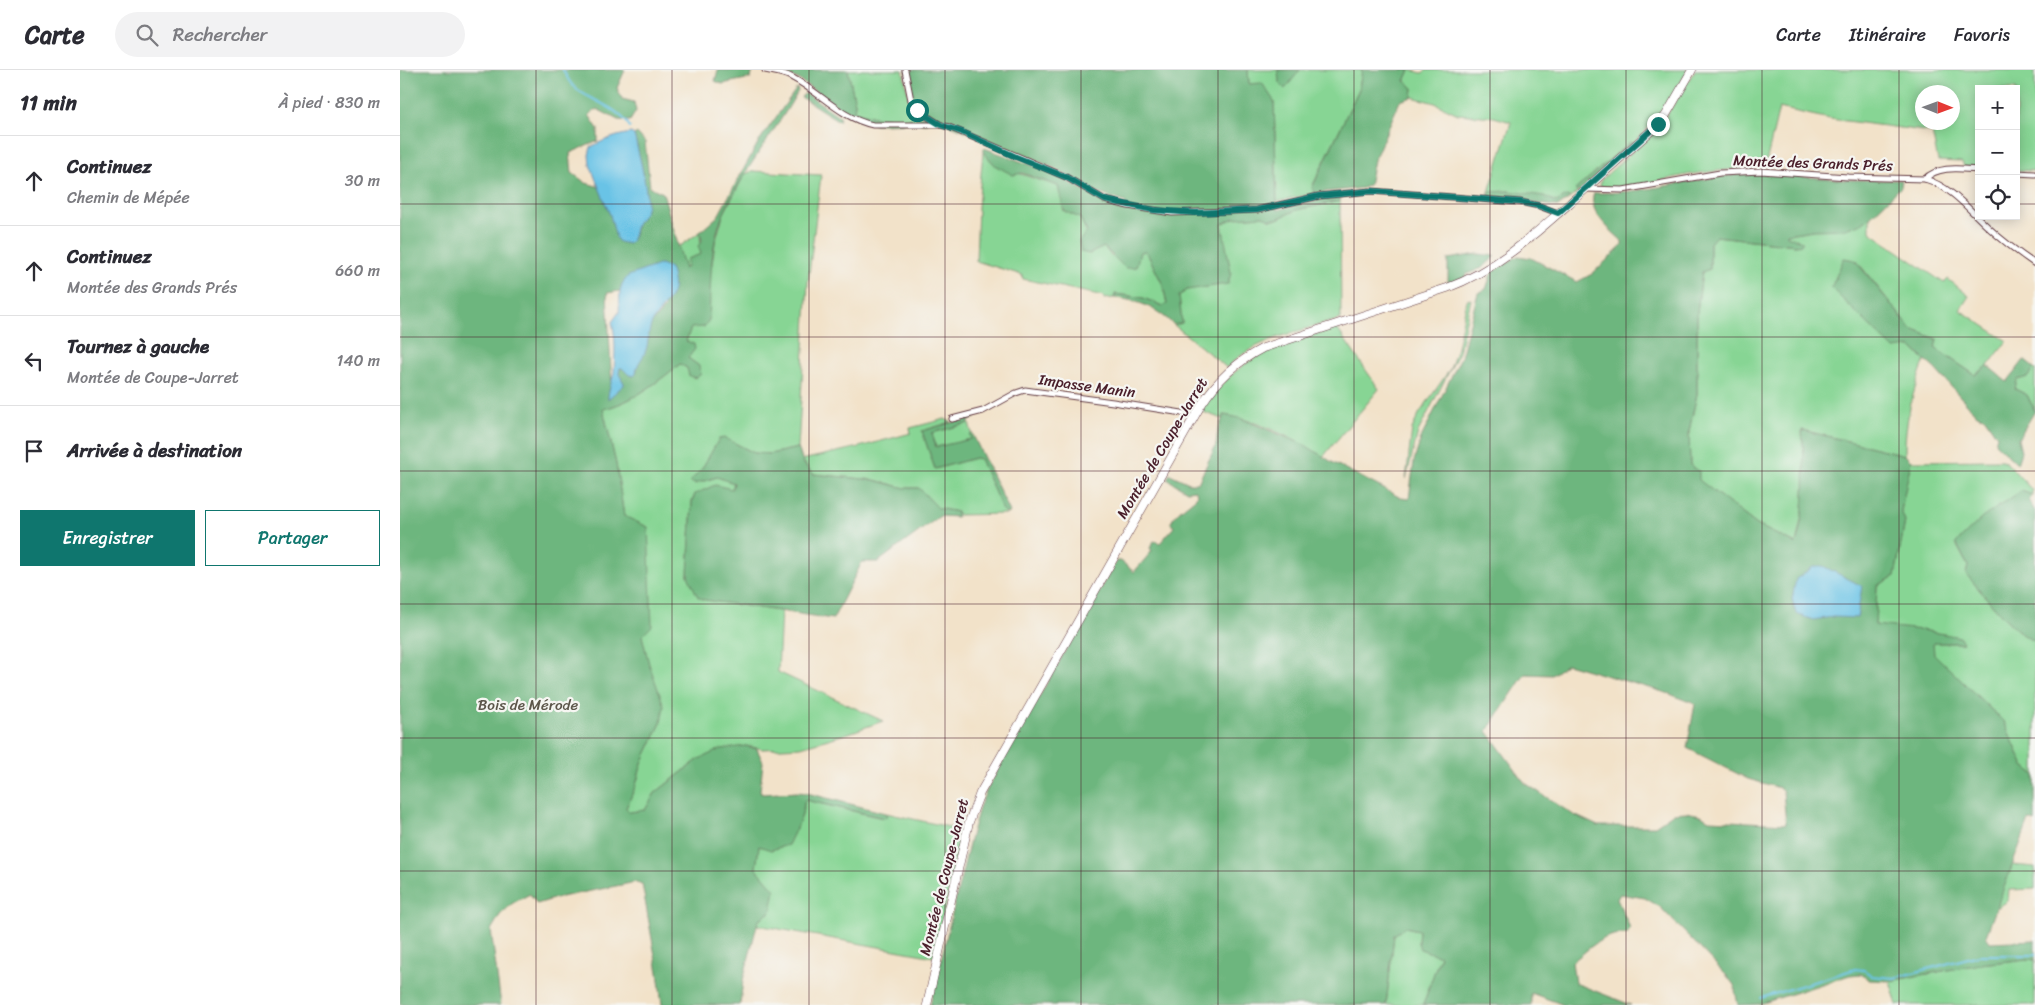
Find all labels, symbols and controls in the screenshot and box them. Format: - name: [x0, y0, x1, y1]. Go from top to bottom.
- search box: [115, 12, 465, 57]
- text: Carte: [25, 14, 85, 56]
- text: Rechercher: [173, 18, 267, 51]
- text: Carte: [1776, 19, 1821, 51]
- text: Itinéraire: [1849, 19, 1926, 51]
- text: Favoris: [1954, 19, 2010, 51]
- icon: search: [133, 21, 161, 49]
- text: 11 min: [20, 84, 77, 122]
- north arrow: [1915, 85, 1960, 130]
- map controls: [1975, 85, 2020, 220]
- button: +: [1975, 85, 2020, 130]
- text: À pied · 830 m: [278, 88, 380, 117]
- route start: [906, 99, 929, 122]
- route end: [1647, 113, 1670, 136]
- button: −: [1975, 130, 2020, 175]
- street label: Montée des Grands Prés: [1733, 147, 1893, 179]
- text: Continuez: [67, 150, 152, 183]
- text: 30 m: [345, 166, 380, 195]
- icon: ahead: [20, 167, 48, 195]
- button: locate: [1975, 175, 2020, 220]
- text: Chemin de Mépée: [67, 183, 190, 212]
- text: Continuez: [67, 240, 152, 273]
- text: 660 m: [335, 256, 380, 285]
- icon: ahead: [20, 257, 48, 285]
- text: Montée des Grands Prés: [67, 273, 237, 302]
- text: Tournez à gauche: [67, 330, 209, 363]
- text: 140 m: [337, 346, 380, 375]
- icon: left: [20, 347, 48, 375]
- text: Montée de Coupe-Jarret: [67, 363, 239, 392]
- street label: Impasse Manin: [1036, 366, 1137, 406]
- street label: Montée de Coupe-Jarret: [1109, 372, 1215, 524]
- text: Arrivée à destination: [67, 434, 242, 467]
- icon: arrive: [20, 437, 48, 465]
- button: Enregistrer: [20, 510, 195, 566]
- button: Partager: [205, 510, 380, 566]
- park label: Bois de Mérode: [478, 692, 578, 718]
- street label: Montée de Coupe-Jarret: [912, 795, 976, 958]

